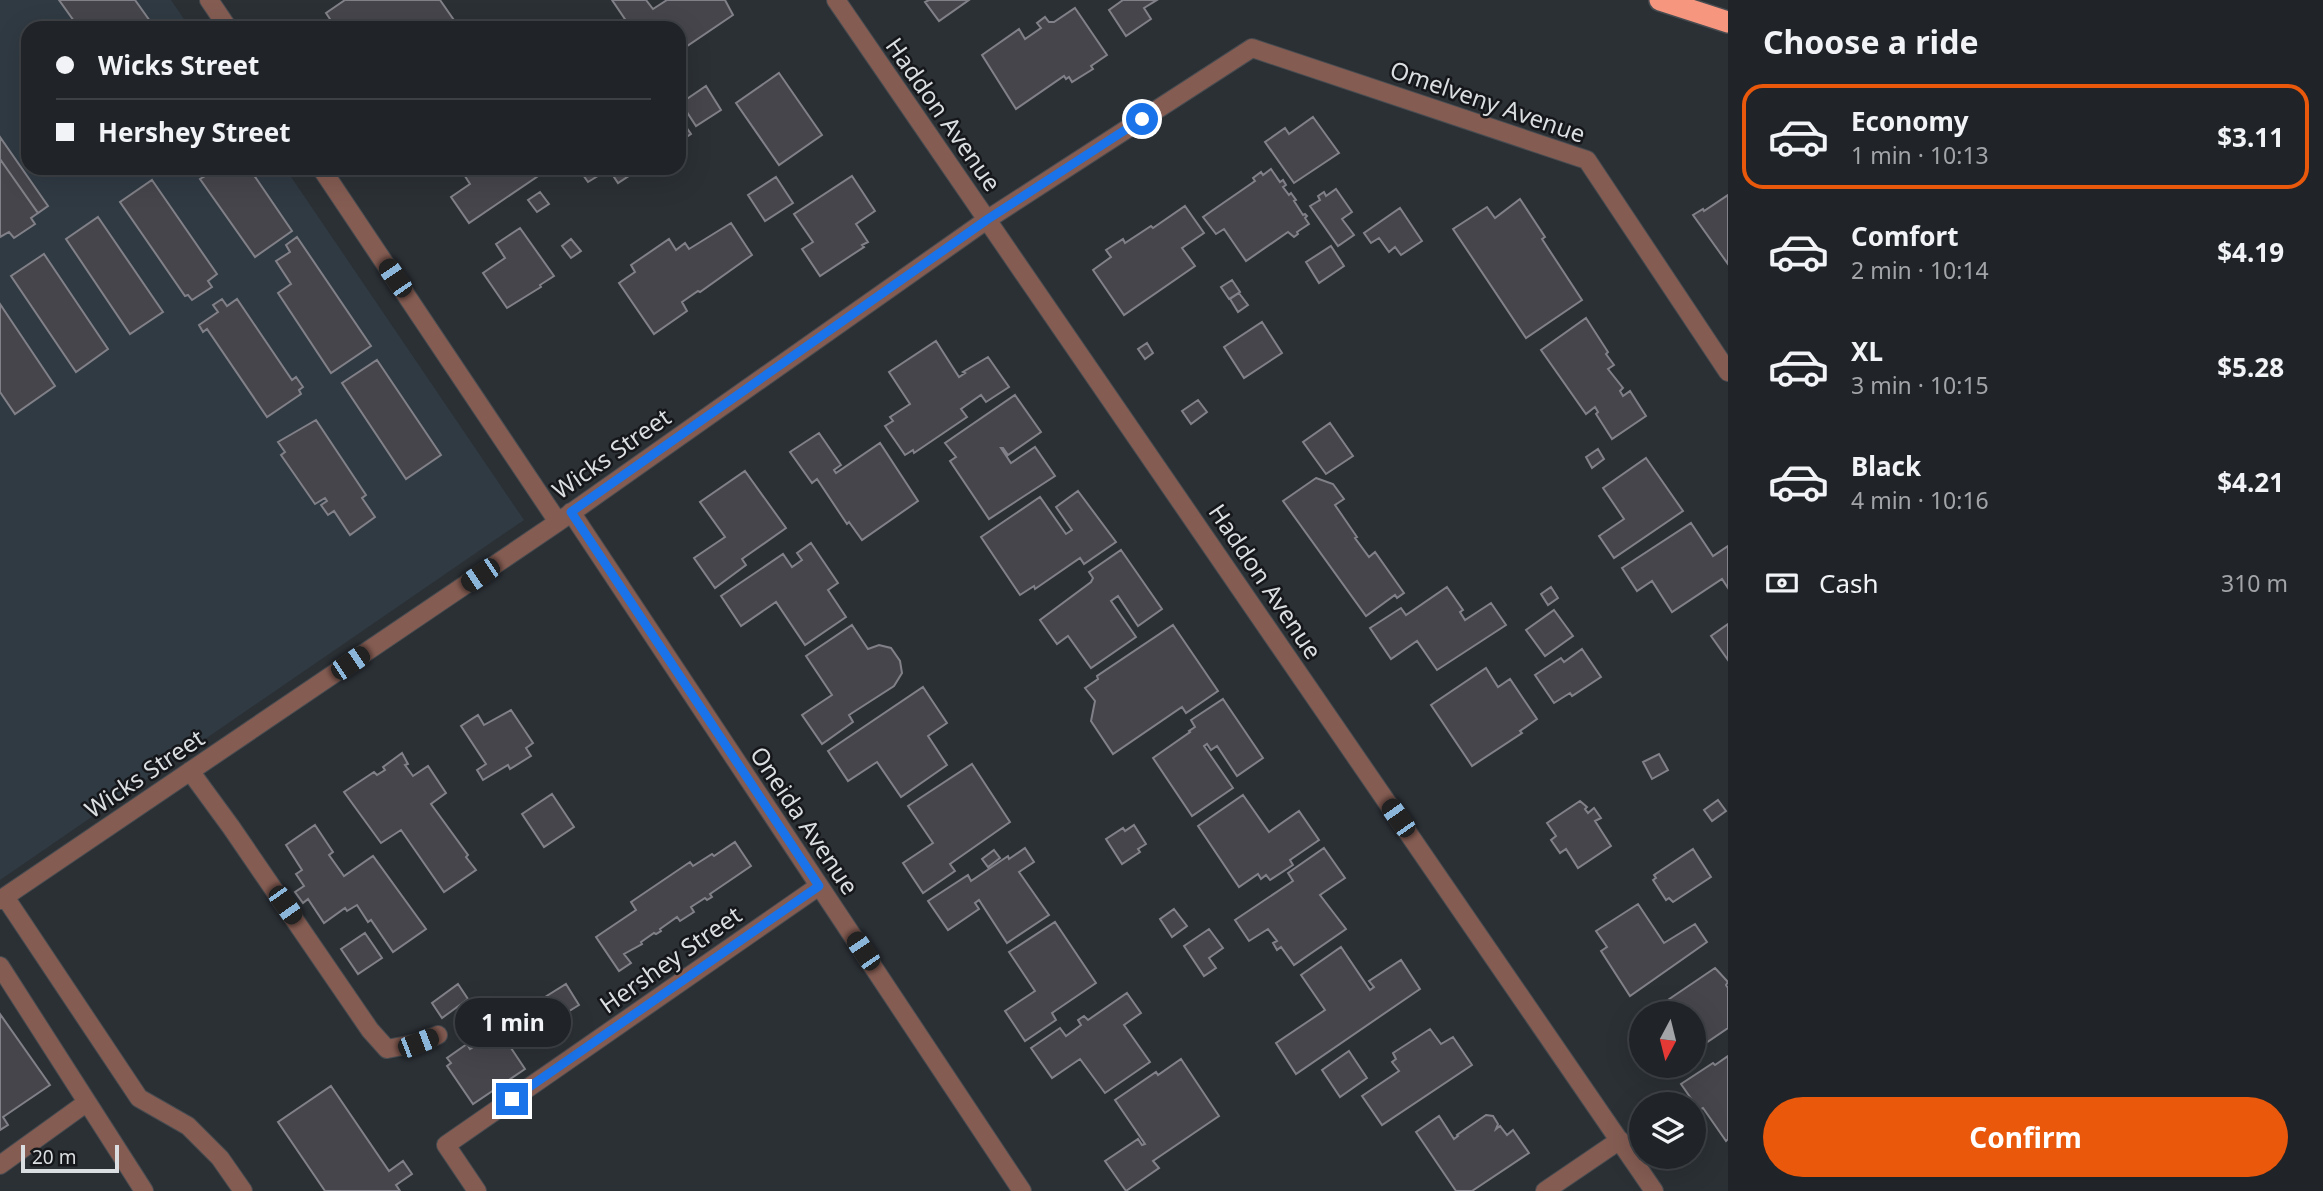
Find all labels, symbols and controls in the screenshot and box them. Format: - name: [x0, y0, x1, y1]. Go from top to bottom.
- text: Choose a ride: [1763, 20, 1979, 63]
- street label: Haddon Avenue: [879, 31, 1009, 197]
- text: Wicks Street: [98, 47, 259, 83]
- street label: Omelveny Avenue: [1386, 52, 1590, 150]
- route start: [1126, 103, 1158, 135]
- text: Economy: [1851, 103, 1969, 139]
- icon: car: [1767, 105, 1830, 168]
- text: Hershey Street: [98, 114, 291, 150]
- text: $3.11: [2217, 119, 2284, 155]
- text: 1 min · 10:13: [1851, 139, 1989, 171]
- text: Comfort: [1851, 218, 1959, 254]
- icon: car: [1767, 220, 1830, 283]
- text: $4.19: [2217, 234, 2284, 270]
- text: 2 min · 10:14: [1851, 254, 1989, 286]
- car: [375, 255, 416, 301]
- text: XL: [1851, 333, 1883, 369]
- icon: car: [1767, 335, 1830, 398]
- text: $5.28: [2217, 349, 2284, 385]
- text: 3 min · 10:15: [1851, 369, 1989, 401]
- street label: Wicks Street: [545, 400, 677, 506]
- text: Black: [1851, 448, 1921, 484]
- icon: car: [1767, 450, 1830, 513]
- text: $4.21: [2217, 464, 2284, 500]
- text: 4 min · 10:16: [1851, 484, 1989, 516]
- street label: Haddon Avenue: [1202, 497, 1330, 665]
- car: [457, 555, 504, 595]
- icon: cash: [1763, 564, 1801, 602]
- text: Cash: [1819, 565, 1879, 601]
- text: 310 m: [2221, 567, 2288, 599]
- car: [327, 643, 374, 683]
- street label: Wicks Street: [78, 721, 211, 825]
- street label: Oneida Avenue: [743, 739, 867, 901]
- car: [1378, 795, 1419, 841]
- car: [265, 882, 306, 928]
- street label: Hershey Street: [593, 898, 748, 1020]
- car: [843, 928, 884, 974]
- callout: 1 min: [454, 998, 570, 1046]
- north arrow: [1629, 1001, 1706, 1078]
- map controls: [1629, 1001, 1706, 1169]
- text: 1 min: [481, 1006, 545, 1038]
- car: [395, 1026, 442, 1060]
- route end: [496, 1083, 528, 1115]
- button: layers: [1629, 1092, 1706, 1169]
- button: Confirm: [1763, 1097, 2288, 1177]
- scale bar: [21, 1142, 119, 1174]
- text: 20 m: [32, 1144, 76, 1170]

